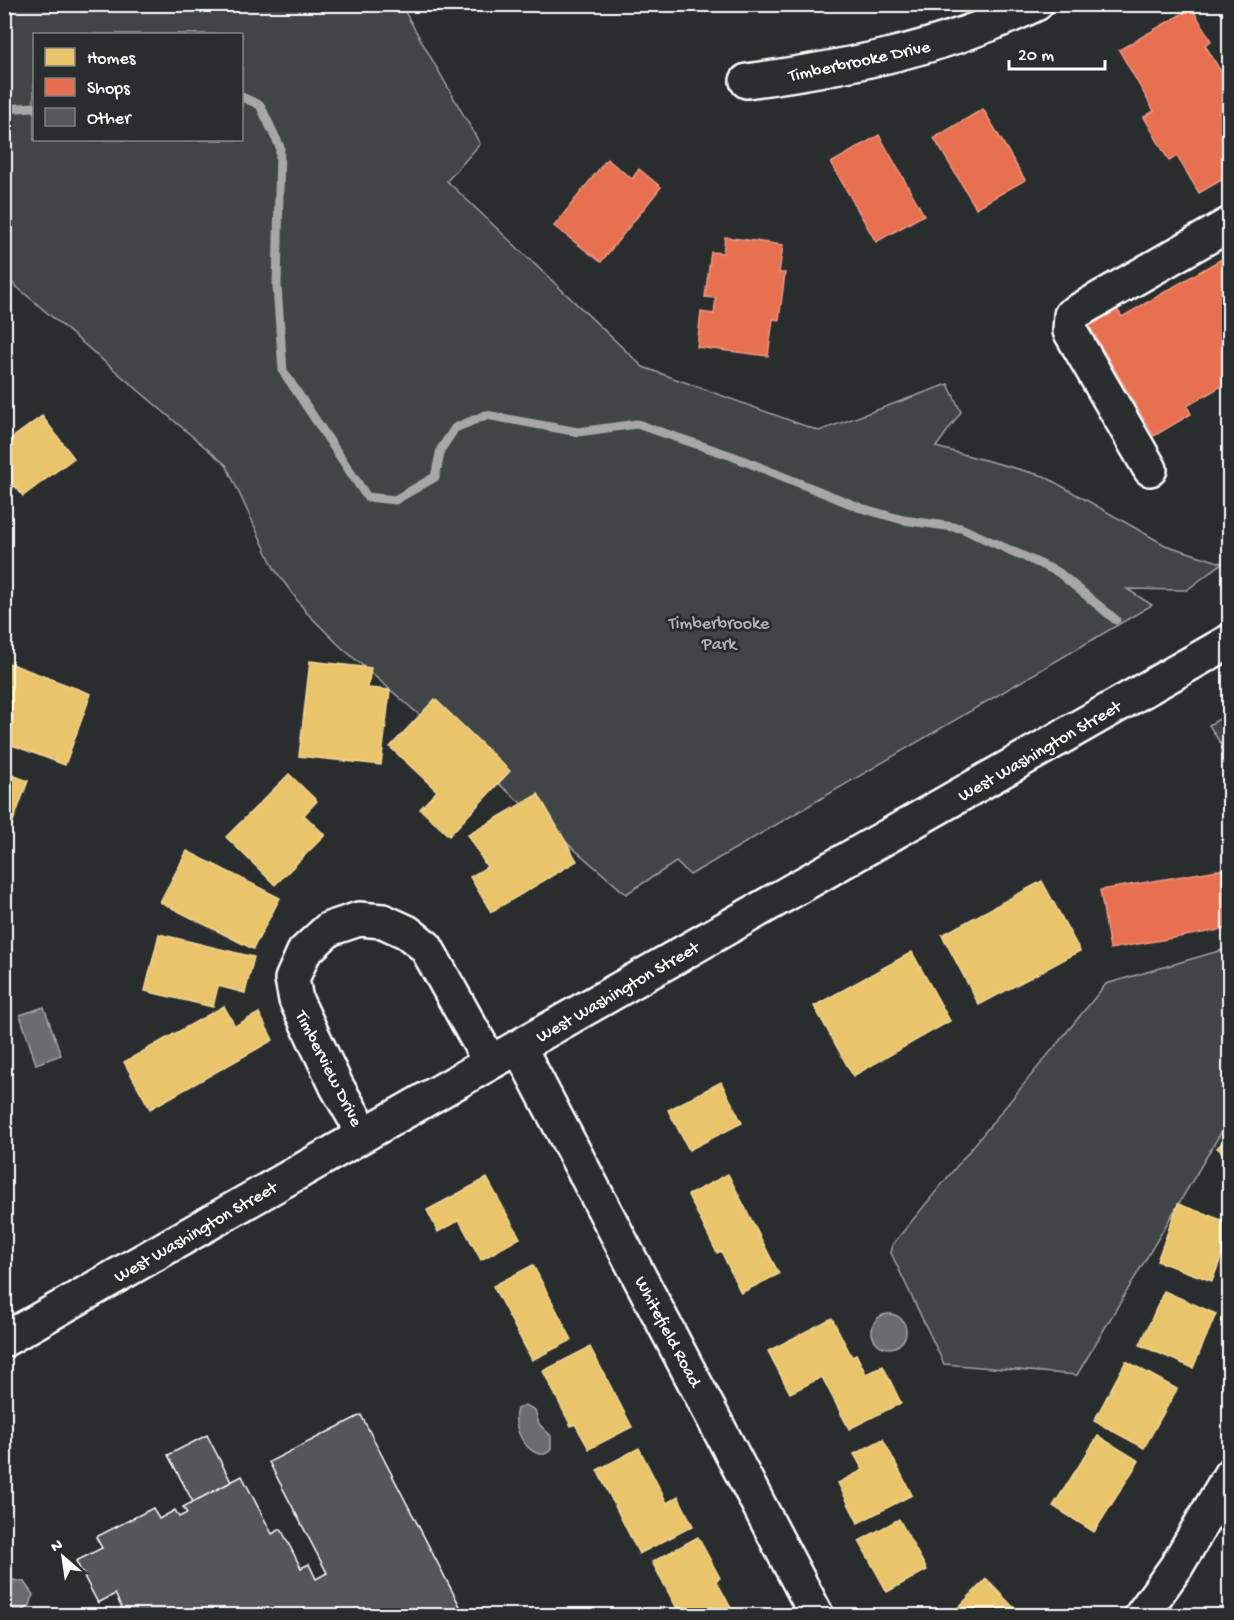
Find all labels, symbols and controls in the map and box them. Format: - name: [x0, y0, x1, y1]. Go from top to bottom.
- legend: [33, 33, 243, 141]
- scale bar: [1009, 33, 1105, 71]
- street label: Timberbrooke Drive: [786, 37, 933, 88]
- text: 20 m: [1018, 46, 1054, 67]
- text: Homes: [87, 49, 137, 70]
- text: Shops: [87, 79, 131, 100]
- text: Other: [87, 109, 132, 130]
- park label: Timberbrooke Park: [668, 614, 770, 656]
- street label: West Washington Street: [955, 696, 1127, 807]
- street label: West Washington Street: [533, 937, 705, 1048]
- street label: Timberview Drive: [289, 1007, 366, 1131]
- street label: West Washington Street: [111, 1177, 283, 1288]
- street label: Whitefield Road: [629, 1273, 705, 1392]
- north arrow: [33, 1527, 93, 1587]
- text: N: [48, 1536, 67, 1558]

